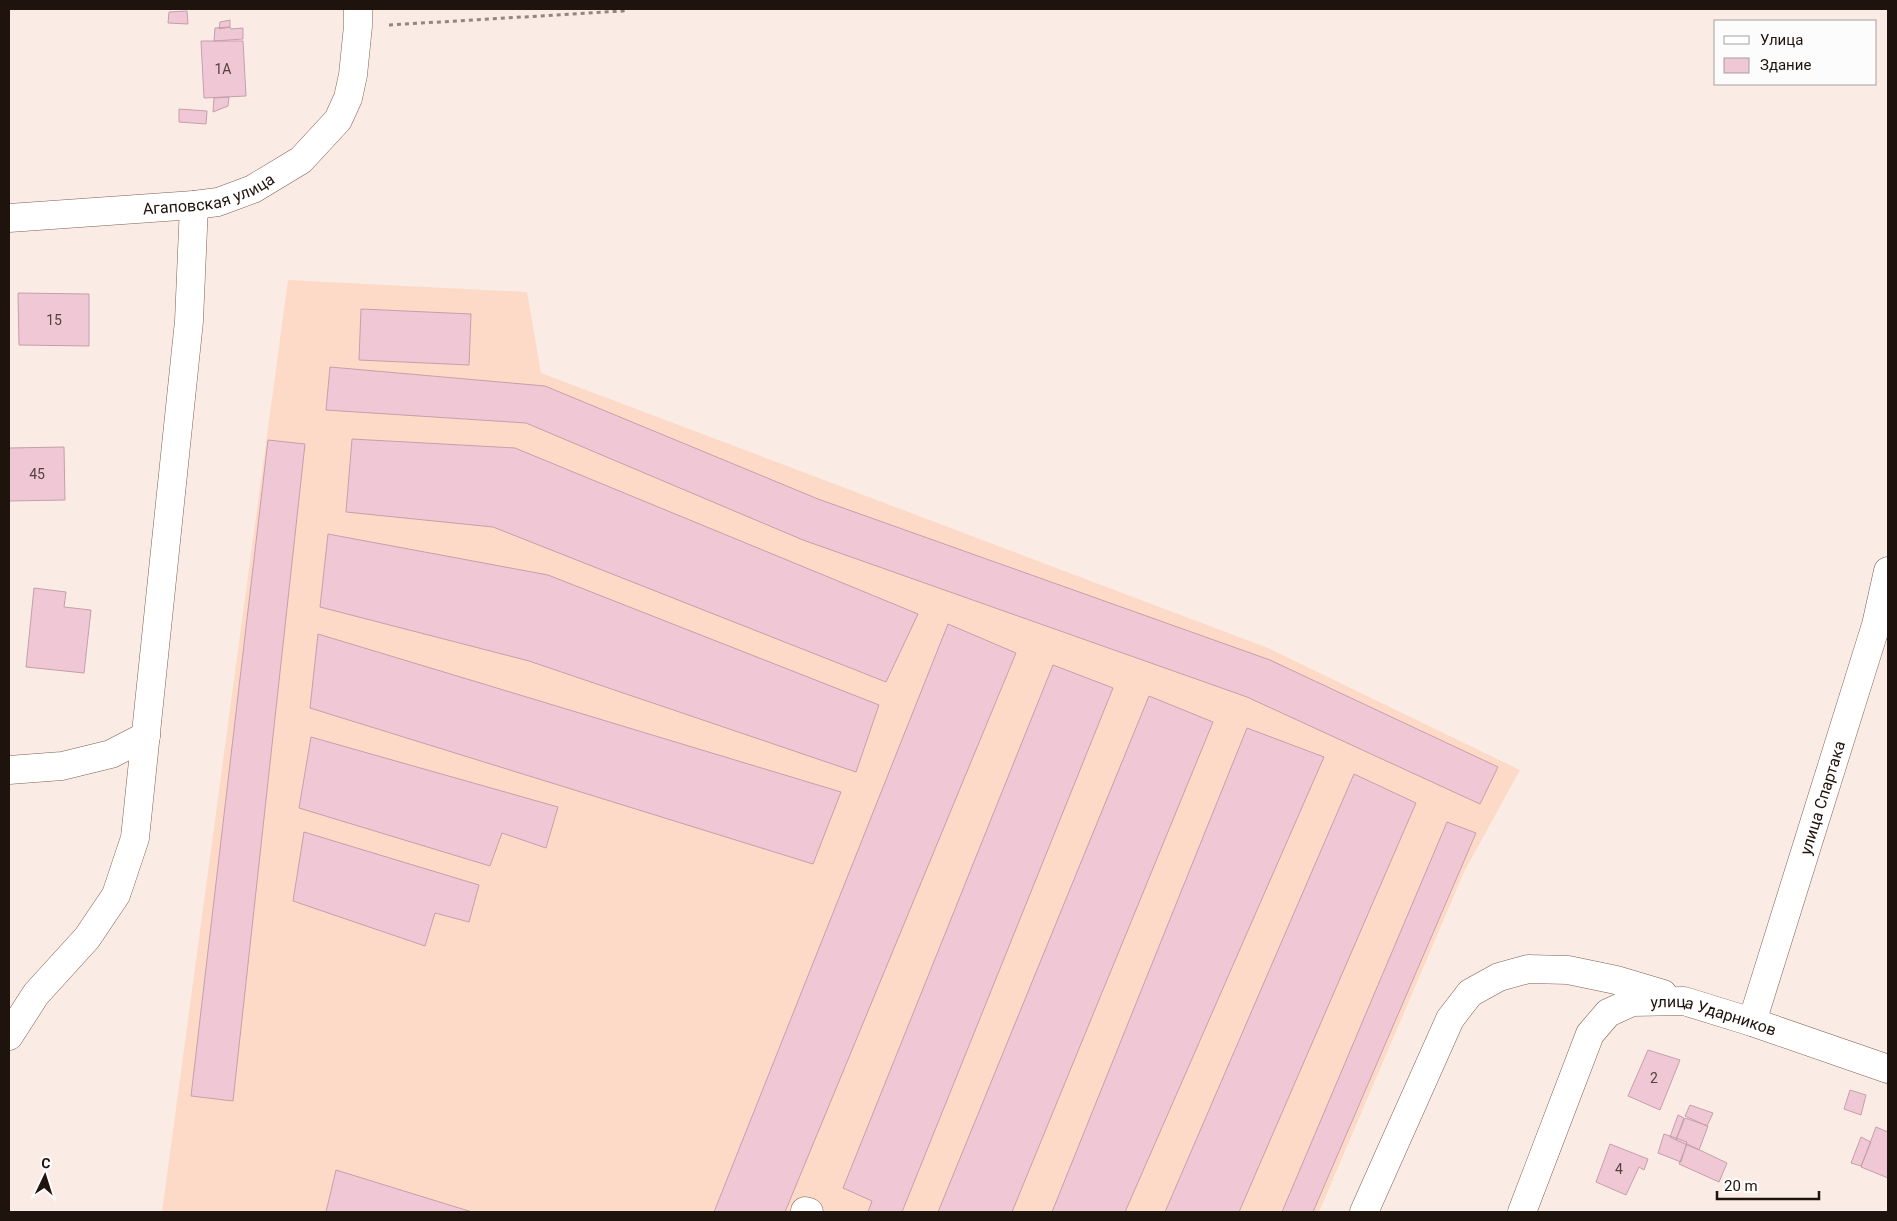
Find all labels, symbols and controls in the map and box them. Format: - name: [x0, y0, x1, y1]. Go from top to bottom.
- legend: [1714, 20, 1877, 85]
- text: Улица: [1760, 31, 1803, 49]
- text: Здание: [1760, 56, 1811, 74]
- house number: 1А: [214, 61, 232, 77]
- street label: Агаповская улица: [142, 169, 278, 219]
- house number: 15: [46, 312, 62, 328]
- house number: 45: [29, 466, 45, 482]
- street label: улица Спартака: [1796, 739, 1849, 857]
- street label: улица Ударников: [1650, 992, 1779, 1040]
- house number: 2: [1650, 1070, 1658, 1086]
- north arrow: [20, 1151, 70, 1201]
- text: С: [41, 1155, 51, 1171]
- house number: 4: [1615, 1161, 1623, 1177]
- scale bar: [1717, 1168, 1820, 1200]
- text: 20 m: [1724, 1177, 1758, 1195]

